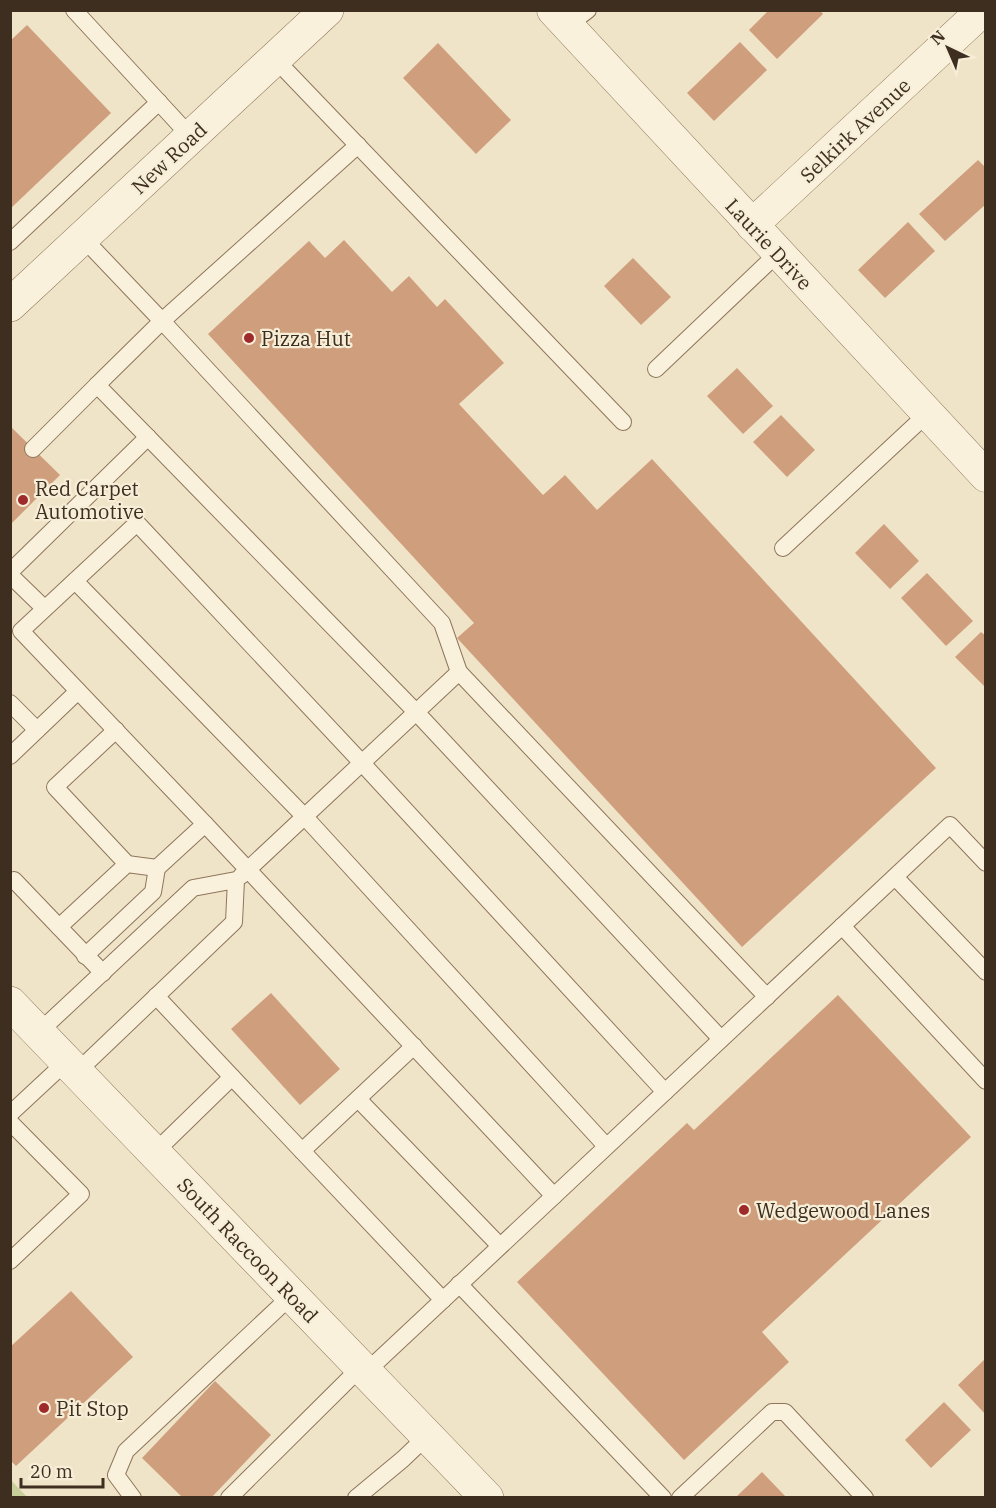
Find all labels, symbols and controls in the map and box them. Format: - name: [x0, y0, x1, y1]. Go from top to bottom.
- north arrow: [918, 18, 978, 78]
- text: N: [926, 26, 949, 49]
- street label: Selkirk Avenue: [794, 72, 916, 188]
- street label: New Road: [125, 116, 213, 200]
- street label: Laurie Drive: [720, 192, 818, 296]
- place label: Pizza Hut: [261, 325, 351, 352]
- marker: Pizza Hut: [242, 331, 256, 345]
- place label: Red Carpet Automotive: [35, 475, 144, 525]
- marker: Red Carpet Automotive: [16, 493, 30, 507]
- street label: South Raccoon Road: [172, 1172, 324, 1328]
- place label: Wedgewood Lanes: [756, 1197, 930, 1224]
- marker: Wedgewood Lanes: [737, 1203, 751, 1217]
- place label: Pit Stop: [56, 1395, 129, 1422]
- marker: Pit Stop: [37, 1401, 51, 1415]
- scale bar: [21, 1451, 104, 1489]
- text: 20 m: [30, 1460, 73, 1483]

